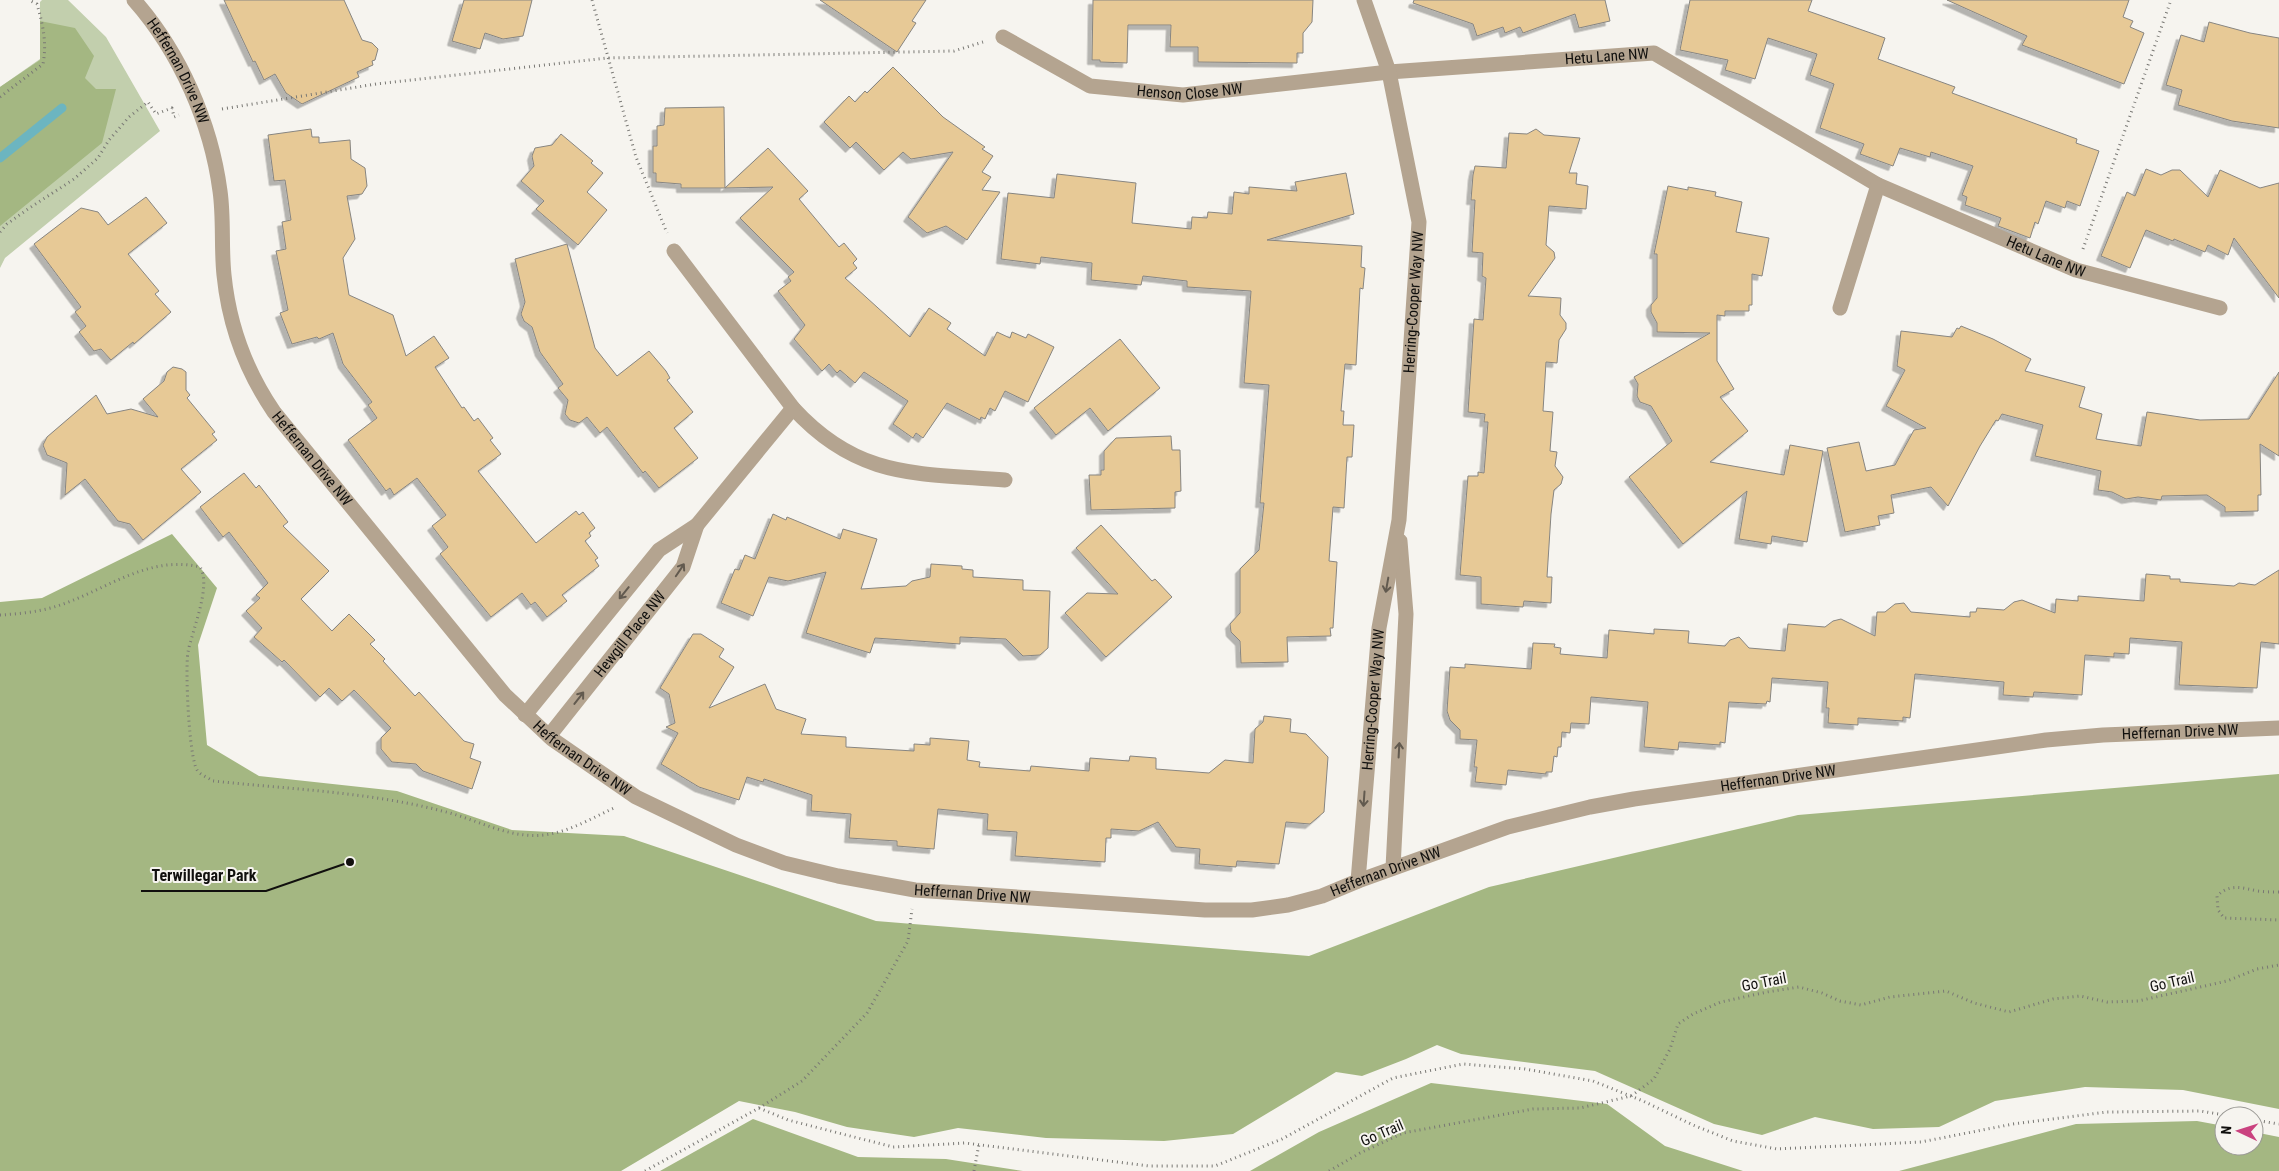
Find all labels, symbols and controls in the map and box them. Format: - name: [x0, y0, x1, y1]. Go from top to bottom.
- street label: Heffernan Drive NW: [143, 15, 213, 126]
- street label: Hetu Lane NW: [1564, 44, 1650, 68]
- street label: Henson Close NW: [1136, 79, 1244, 104]
- street label: Herring-Cooper Way NW: [1400, 230, 1427, 374]
- street label: Hetu Lane NW: [2004, 232, 2088, 281]
- street label: Heffernan Drive NW: [268, 408, 356, 510]
- one-way arrow: [675, 564, 685, 578]
- one-way arrow: [1381, 577, 1391, 593]
- street label: Hewgill Place NW: [590, 587, 670, 681]
- one-way arrow: [619, 587, 630, 600]
- street label: Herring-Cooper Way NW: [1358, 628, 1388, 771]
- one-way arrow: [574, 692, 585, 705]
- street label: Heffernan Drive NW: [529, 717, 635, 800]
- street label: Heffernan Drive NW: [2122, 721, 2239, 743]
- one-way arrow: [1394, 742, 1403, 758]
- street label: Heffernan Drive NW: [1719, 761, 1838, 796]
- one-way arrow: [1360, 791, 1369, 807]
- street label: Heffernan Drive NW: [1328, 843, 1444, 901]
- callout: Terwillegar Park: [141, 860, 266, 891]
- text: Terwillegar Park: [151, 866, 257, 885]
- street label: Heffernan Drive NW: [913, 881, 1032, 907]
- street label: Go Trail: [2148, 968, 2196, 996]
- street label: Go Trail: [1740, 969, 1788, 995]
- north arrow: [2214, 1106, 2264, 1156]
- street label: Go Trail: [1358, 1116, 1406, 1150]
- text: N: [2218, 1125, 2234, 1135]

